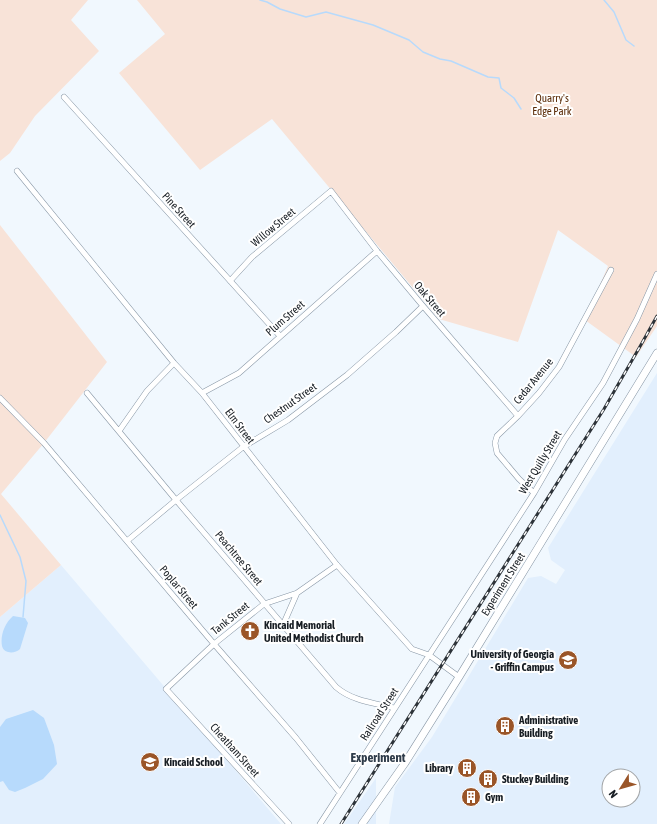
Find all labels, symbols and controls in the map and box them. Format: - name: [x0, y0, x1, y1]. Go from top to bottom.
- park label: Quarry's Edge Park: [532, 92, 572, 117]
- street label: Pine Street: [160, 190, 198, 230]
- street label: Willow Street: [249, 205, 297, 249]
- street label: Oak Street: [412, 279, 448, 319]
- street label: Plum Street: [263, 298, 307, 338]
- street label: Cedar Avenue: [511, 356, 555, 406]
- street label: Chestnut Street: [261, 380, 319, 426]
- street label: Elm Street: [223, 406, 257, 446]
- street label: West Quilly Street: [516, 428, 564, 496]
- street label: Peachtree Street: [213, 529, 265, 587]
- street label: Experiment Street: [479, 550, 527, 618]
- street label: Poplar Street: [158, 563, 200, 611]
- street label: Tank Street: [209, 599, 251, 637]
- place label: Kincaid Memorial United Methodist Church: [264, 619, 364, 644]
- church icon: Kincaid Memorial United Methodist Church: [239, 620, 261, 642]
- place label: University of Georgia - Griffin Campus: [470, 648, 554, 673]
- school or university icon: University of Georgia - Griffin Campus: [557, 649, 579, 671]
- street label: Railroad Street: [358, 685, 400, 743]
- place label: Administrative Building: [518, 714, 578, 739]
- building icon: Administrative Building: [494, 715, 516, 737]
- street label: Cheatham Street: [208, 721, 262, 779]
- district label: Experiment: [351, 750, 406, 765]
- school or university icon: Kincaid School: [139, 751, 161, 773]
- place label: Kincaid School: [164, 756, 224, 768]
- building icon: Library: [456, 757, 478, 779]
- place label: Library: [425, 762, 453, 774]
- building icon: Stuckey Building: [477, 768, 499, 790]
- north arrow: [601, 768, 641, 808]
- place label: Stuckey Building: [502, 773, 569, 785]
- building icon: Gym: [460, 786, 482, 808]
- text: N: [606, 788, 620, 800]
- place label: Gym: [485, 791, 503, 803]

